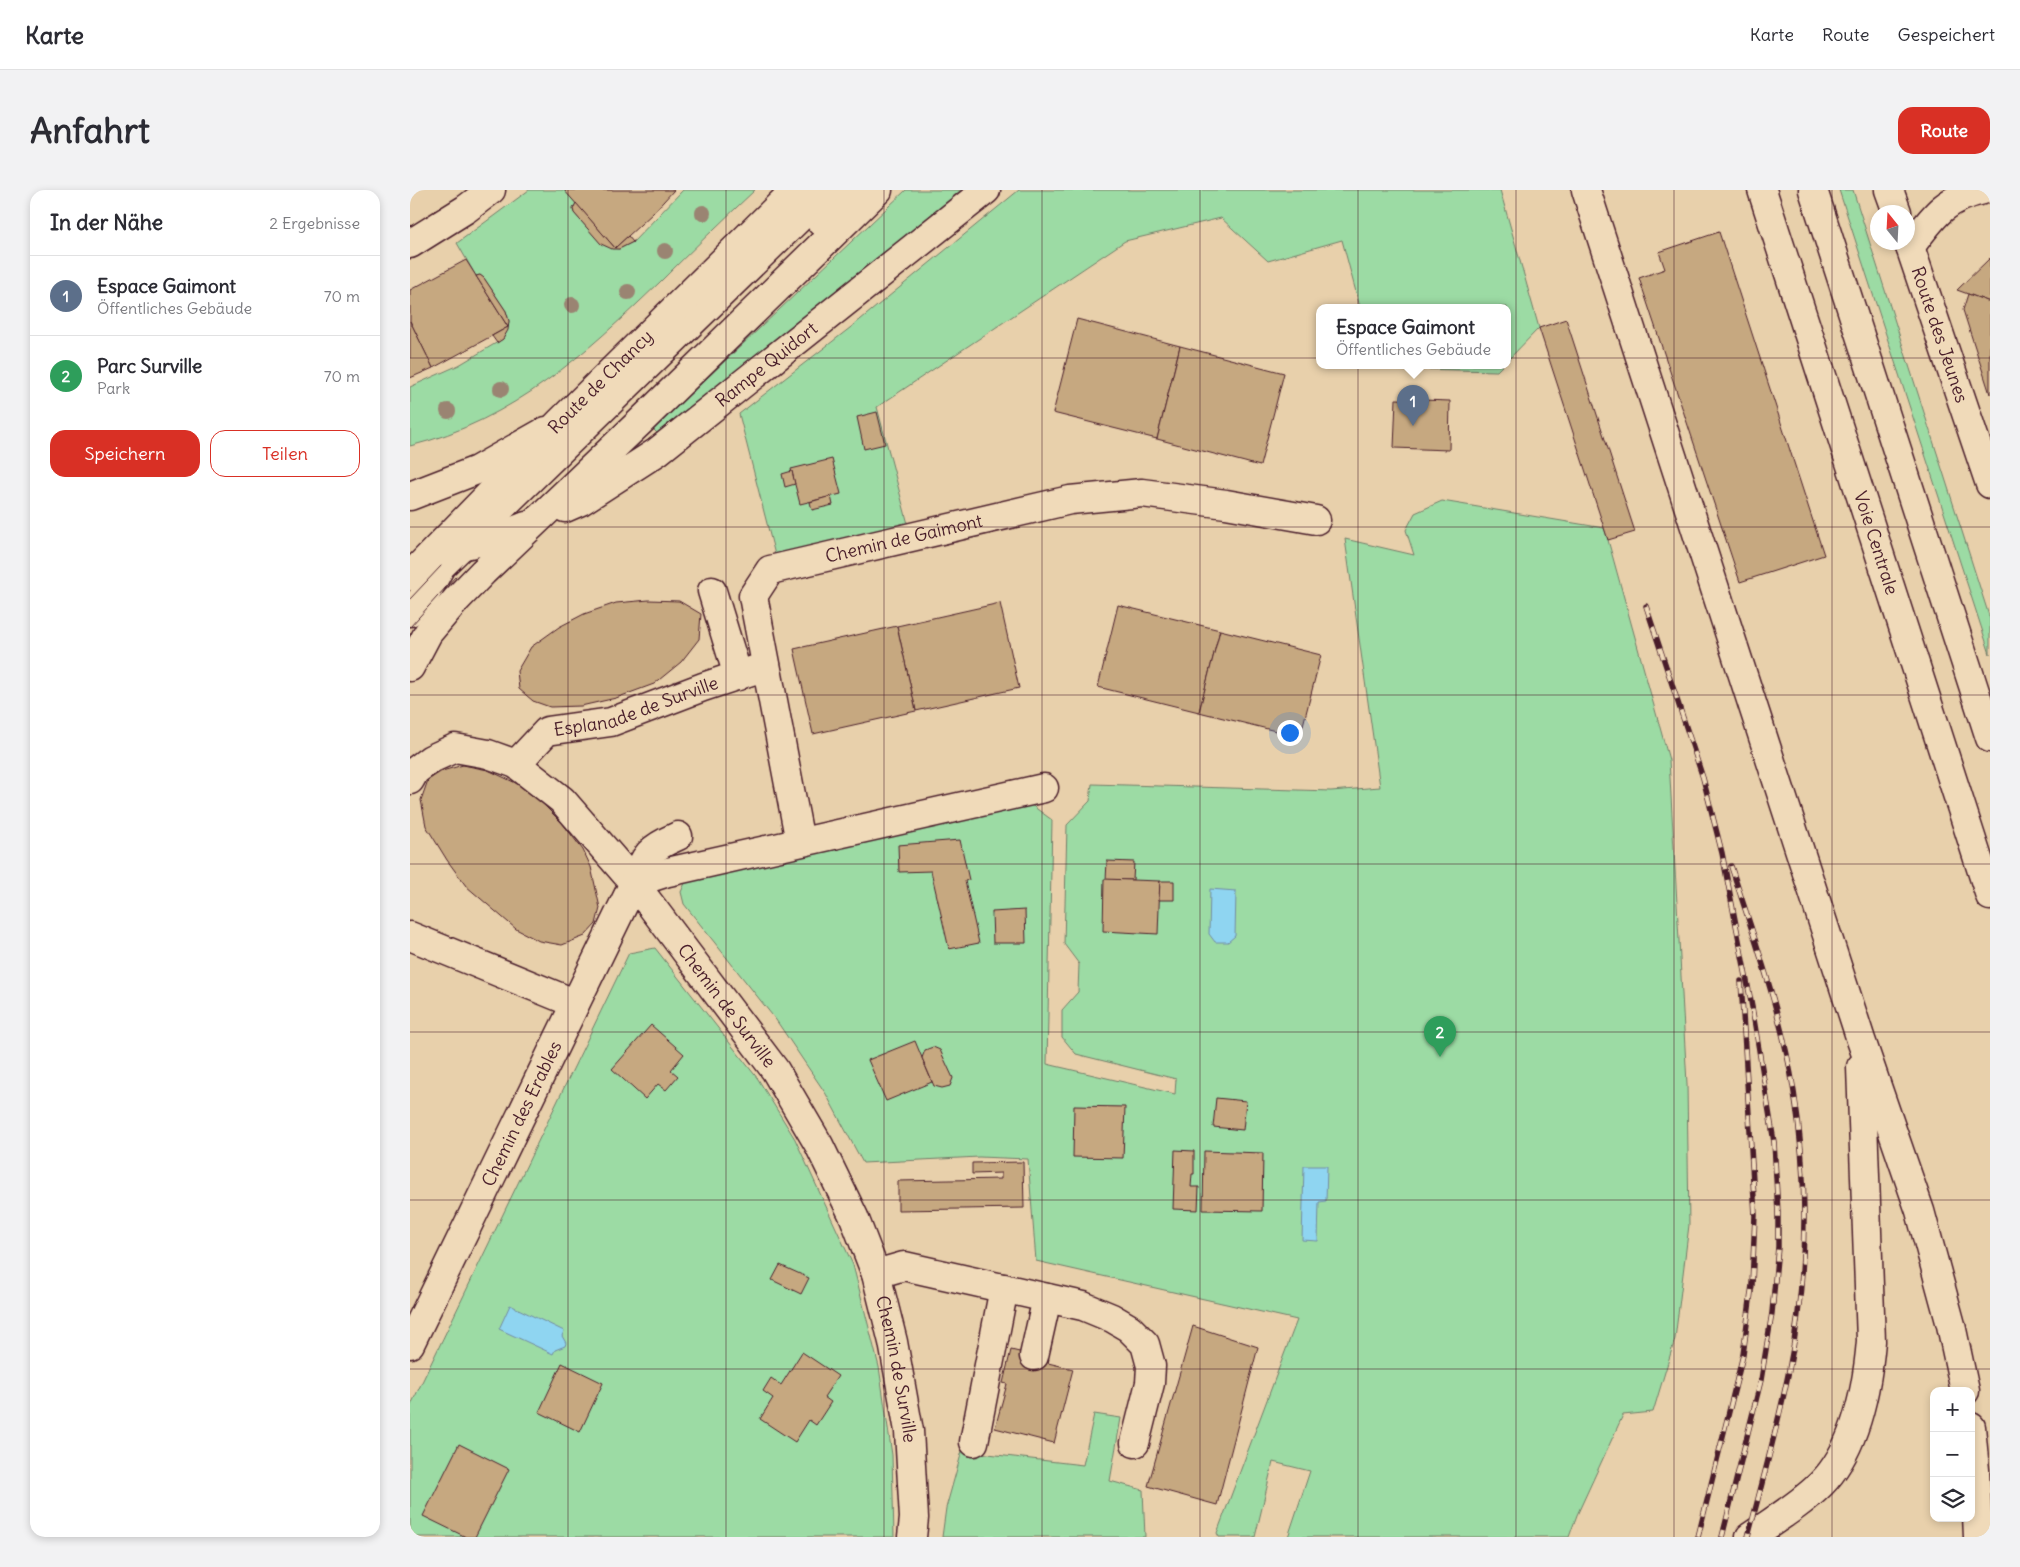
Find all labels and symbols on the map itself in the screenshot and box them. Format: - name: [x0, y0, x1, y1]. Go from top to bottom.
- north arrow: [1870, 205, 1915, 250]
- street label: Route des Jeunes: [1906, 264, 1974, 406]
- street label: Rampe Quidort: [711, 317, 822, 412]
- street label: Route de Chancy: [543, 325, 658, 439]
- pin: 1: [1397, 385, 1429, 426]
- street label: Voie Centrale: [1849, 488, 1904, 598]
- street label: Chemin de Gaimont: [823, 509, 985, 568]
- street label: Esplanade de Surville: [552, 671, 721, 741]
- your location: [1277, 720, 1303, 746]
- street label: Chemin de Surville: [673, 939, 781, 1072]
- pin: 2: [1424, 1016, 1456, 1057]
- street label: Chemin des Erables: [476, 1037, 567, 1190]
- street label: Chemin de Surville: [871, 1293, 922, 1443]

